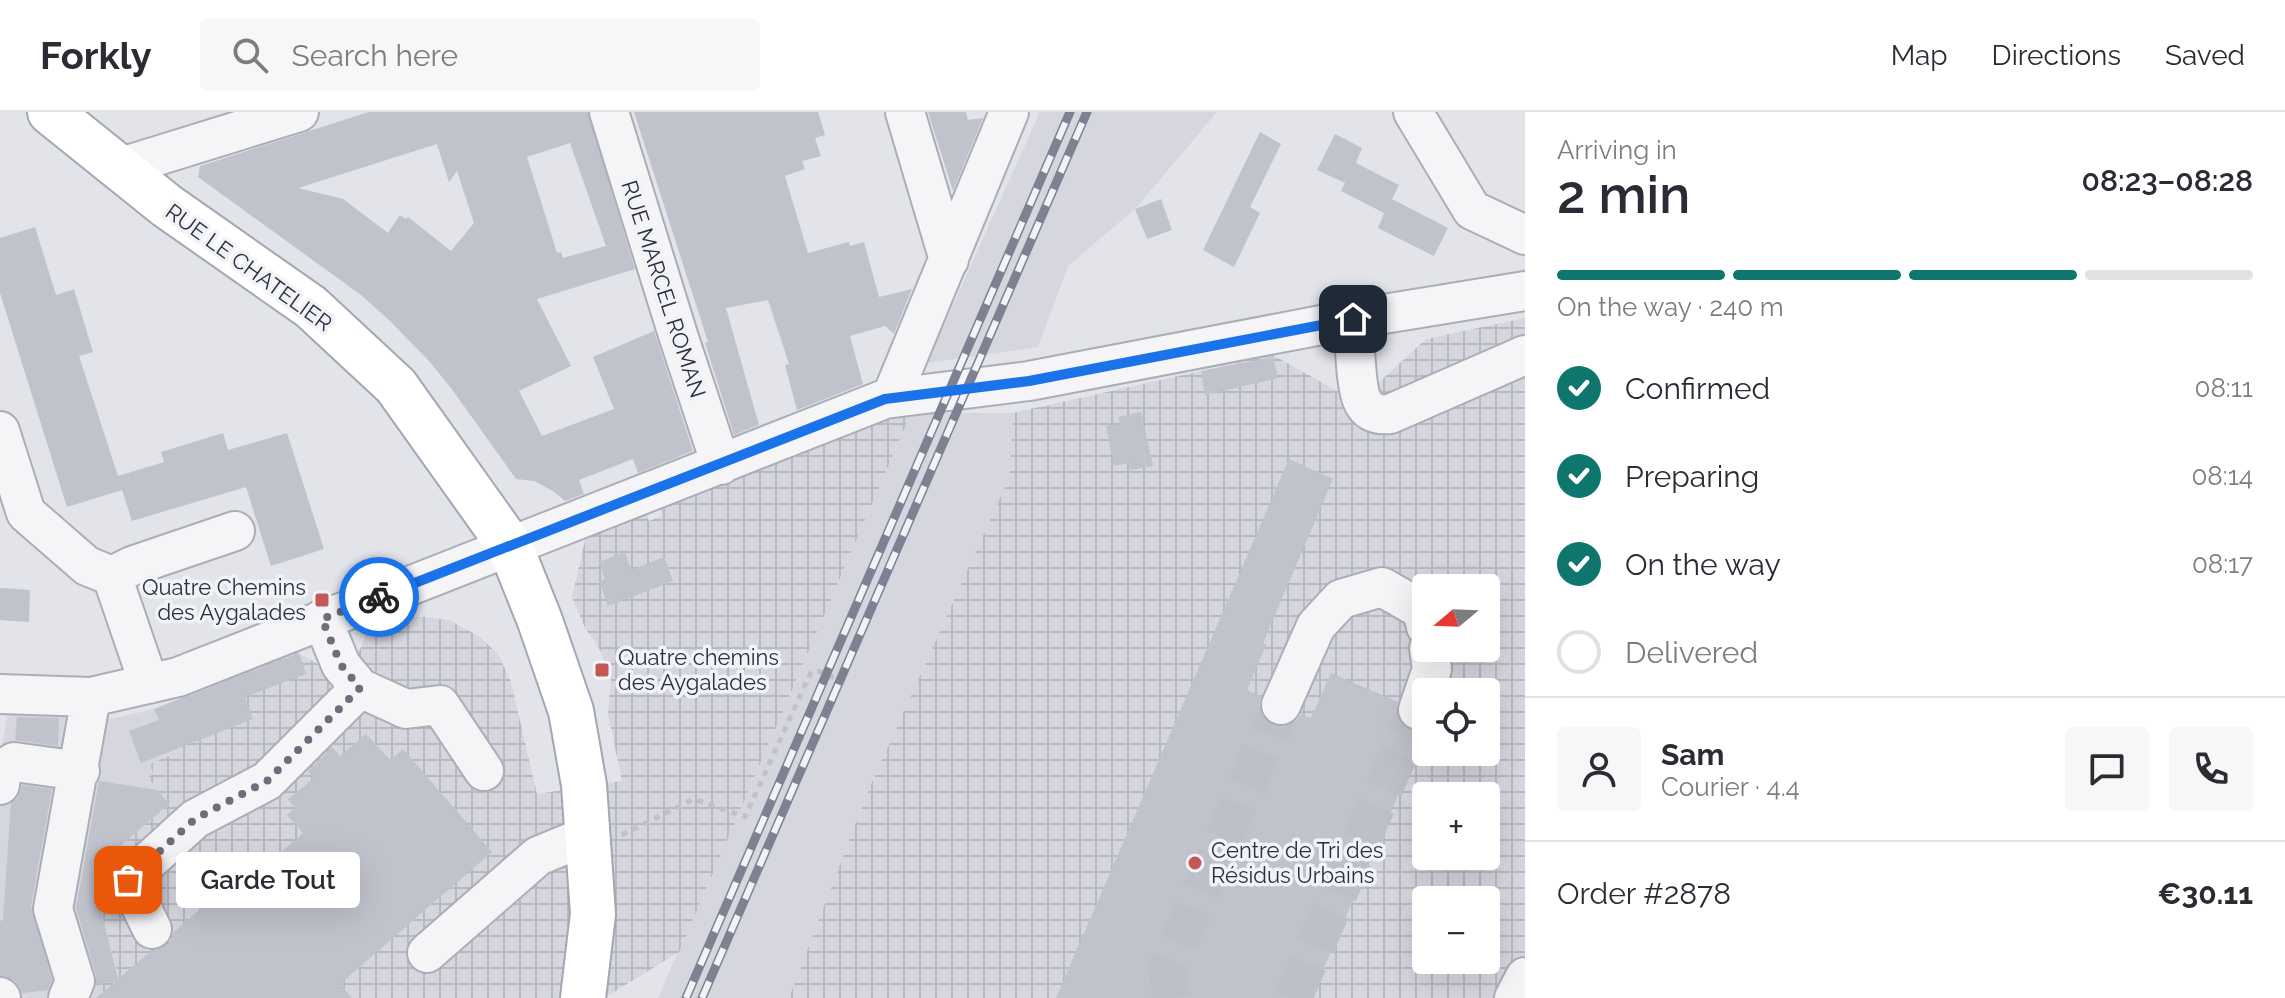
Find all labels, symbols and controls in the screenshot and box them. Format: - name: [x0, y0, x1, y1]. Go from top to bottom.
- search box: [200, 19, 760, 91]
- text: Forkly: [40, 33, 152, 78]
- icon: search: [228, 33, 272, 77]
- text: Search here: [292, 38, 458, 73]
- text: Map: [1891, 39, 1948, 72]
- text: Directions: [1992, 39, 2121, 72]
- text: Saved: [2165, 39, 2245, 72]
- text: Arriving in: [1557, 135, 1677, 165]
- text: 08:23–08:28: [2082, 163, 2253, 198]
- text: 2 min: [1557, 164, 1690, 225]
- street label: RUE MARCEL ROMAN: [617, 177, 711, 401]
- street label: RUE LE CHATELIER: [161, 198, 337, 336]
- pin: [1319, 285, 1387, 353]
- text: On the way · 240 m: [1557, 292, 1784, 322]
- icon: home: [1331, 297, 1375, 341]
- icon: check: [1557, 366, 1601, 410]
- text: Confirmed: [1625, 371, 1770, 406]
- text: 08:11: [2195, 373, 2253, 403]
- icon: check: [1557, 454, 1601, 498]
- text: Preparing: [1625, 459, 1759, 494]
- text: 08:14: [2191, 461, 2253, 491]
- icon: check: [1557, 542, 1601, 586]
- text: On the way: [1625, 547, 1781, 582]
- text: 08:17: [2192, 549, 2253, 579]
- courier: [339, 557, 419, 637]
- place label: Quatre Chemins des Aygalades: [142, 574, 306, 625]
- north arrow: [1412, 574, 1500, 662]
- map controls: [1412, 574, 1500, 974]
- icon: bike: [357, 575, 401, 619]
- marker: Quatre Chemins des Aygalades: [313, 591, 331, 609]
- text: Delivered: [1625, 635, 1758, 670]
- place label: Quatre chemins des Aygalades: [618, 644, 779, 695]
- marker: Quatre chemins des Aygalades: [593, 661, 611, 679]
- button: locate: [1412, 678, 1500, 766]
- button: person: [1557, 727, 1641, 811]
- button: chat: [2065, 727, 2149, 811]
- button: phone: [2169, 727, 2253, 811]
- text: Sam: [1661, 737, 1724, 772]
- text: Courier · 4.4: [1661, 772, 1800, 802]
- button: +: [1412, 782, 1500, 870]
- place label: Centre de Tri des Résidus Urbains: [1211, 837, 1383, 888]
- pin: [94, 846, 162, 914]
- callout: Garde Tout: [176, 852, 360, 908]
- marker: Centre de Tri des Résidus Urbains: [1186, 854, 1204, 872]
- icon: bag: [106, 858, 150, 902]
- text: Garde Tout: [201, 865, 335, 895]
- text: Order #2878: [1557, 876, 1731, 911]
- text: €30.11: [2158, 876, 2253, 911]
- button: −: [1412, 886, 1500, 974]

